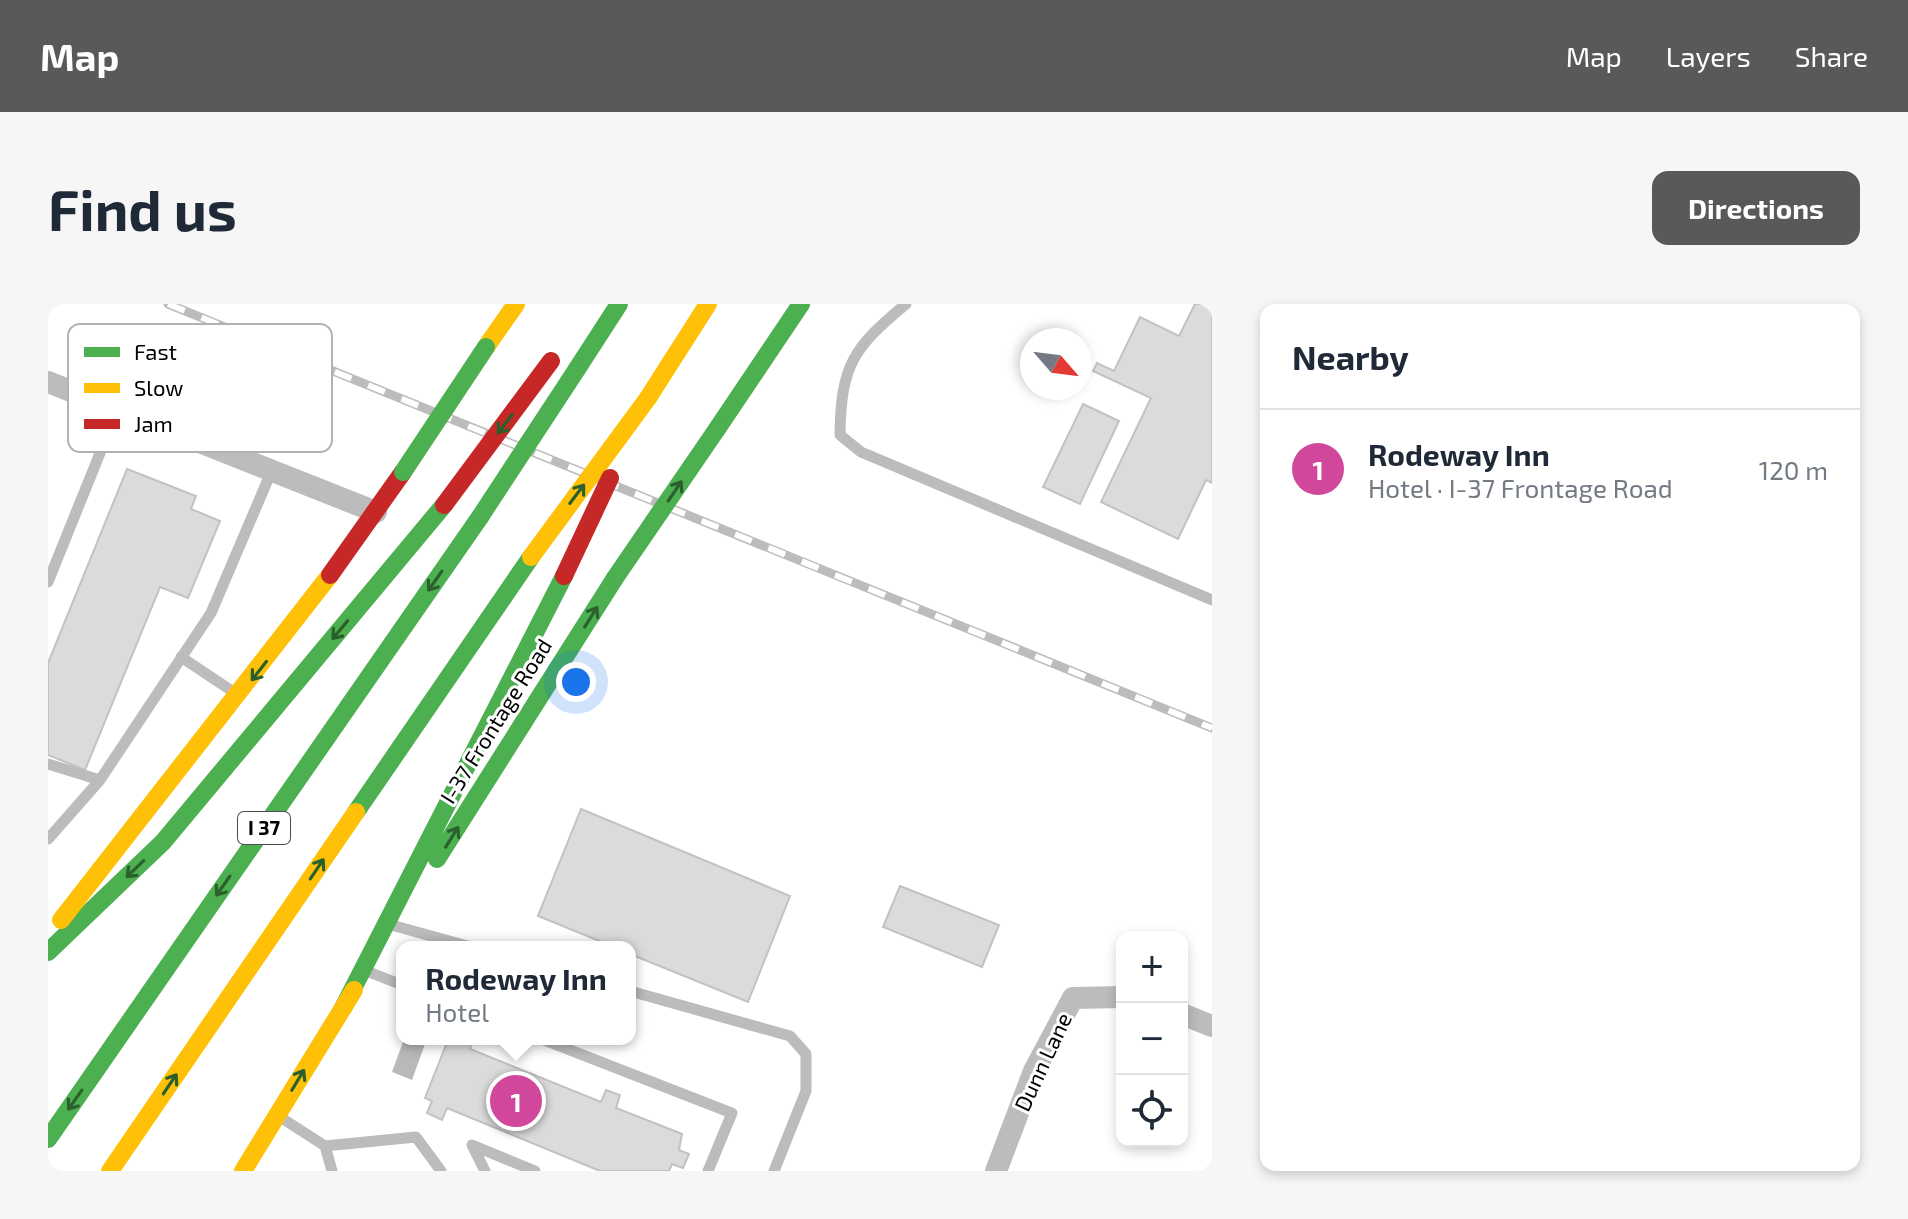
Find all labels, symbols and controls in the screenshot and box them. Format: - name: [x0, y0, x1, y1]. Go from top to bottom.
- text: Map: [40, 33, 119, 79]
- text: Map: [1566, 39, 1622, 73]
- text: Layers: [1666, 39, 1751, 73]
- text: Share: [1795, 39, 1868, 73]
- button: Directions: [1652, 171, 1860, 245]
- text: Find us: [48, 175, 237, 242]
- legend: [68, 324, 332, 452]
- north arrow: [1020, 328, 1092, 400]
- text: Nearby: [1292, 336, 1409, 377]
- text: Fast: [134, 338, 177, 364]
- text: Slow: [134, 374, 183, 400]
- text: Jam: [134, 410, 173, 436]
- one-way arrow: [496, 413, 513, 434]
- text: Rodeway Inn: [1368, 436, 1550, 472]
- text: 1: [1312, 454, 1324, 485]
- text: 120 m: [1759, 454, 1828, 485]
- text: Hotel · I-37 Frontage Road: [1368, 472, 1673, 503]
- one-way arrow: [667, 480, 683, 502]
- one-way arrow: [569, 484, 586, 505]
- one-way arrow: [427, 569, 443, 591]
- one-way arrow: [583, 606, 599, 629]
- one-way arrow: [331, 619, 349, 639]
- street label: I-37 Frontage Road: [434, 633, 556, 808]
- one-way arrow: [250, 660, 268, 680]
- your location: [556, 662, 596, 702]
- road number: I 37: [238, 812, 290, 844]
- one-way arrow: [443, 826, 460, 848]
- one-way arrow: [309, 858, 325, 881]
- one-way arrow: [125, 860, 145, 878]
- one-way arrow: [215, 875, 231, 897]
- map controls: [1116, 931, 1188, 1147]
- button: +: [1116, 931, 1188, 1003]
- popup: [396, 941, 636, 1045]
- text: Rodeway Inn: [425, 960, 607, 996]
- text: Hotel: [425, 996, 489, 1027]
- button: −: [1116, 1003, 1188, 1075]
- street label: Dunn Lane: [1008, 1008, 1076, 1115]
- one-way arrow: [290, 1070, 307, 1092]
- pin: 1: [490, 1071, 542, 1131]
- one-way arrow: [162, 1073, 178, 1095]
- button: locate: [1116, 1075, 1188, 1147]
- one-way arrow: [67, 1088, 83, 1110]

